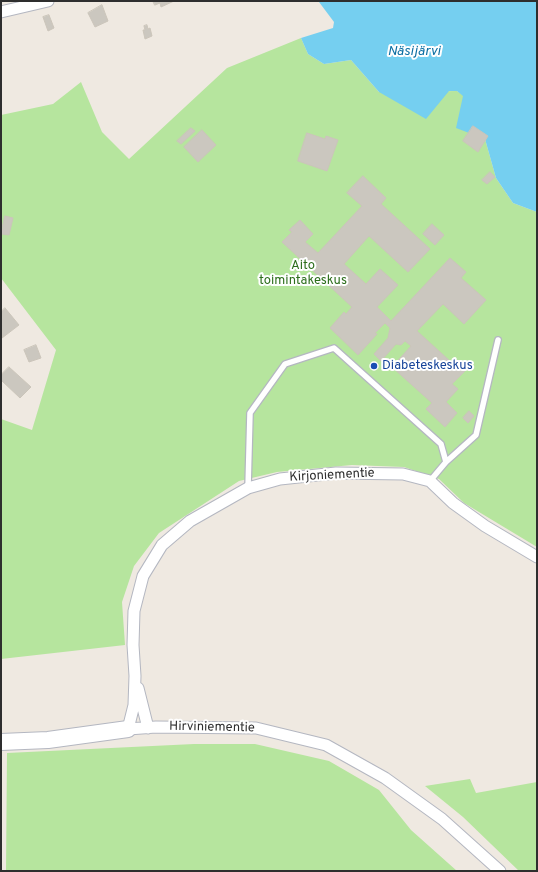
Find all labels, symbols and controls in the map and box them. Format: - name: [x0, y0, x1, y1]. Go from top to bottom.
- water label: Näsijärvi: [387, 44, 441, 60]
- park label: Aito toimintakeskus: [259, 258, 347, 289]
- place label: Diabeteskeskus: [382, 358, 473, 374]
- marker: Diabeteskeskus: [369, 361, 379, 371]
- street label: Kirjoniementie: [289, 466, 375, 486]
- street label: Hirviniementie: [169, 719, 255, 737]

